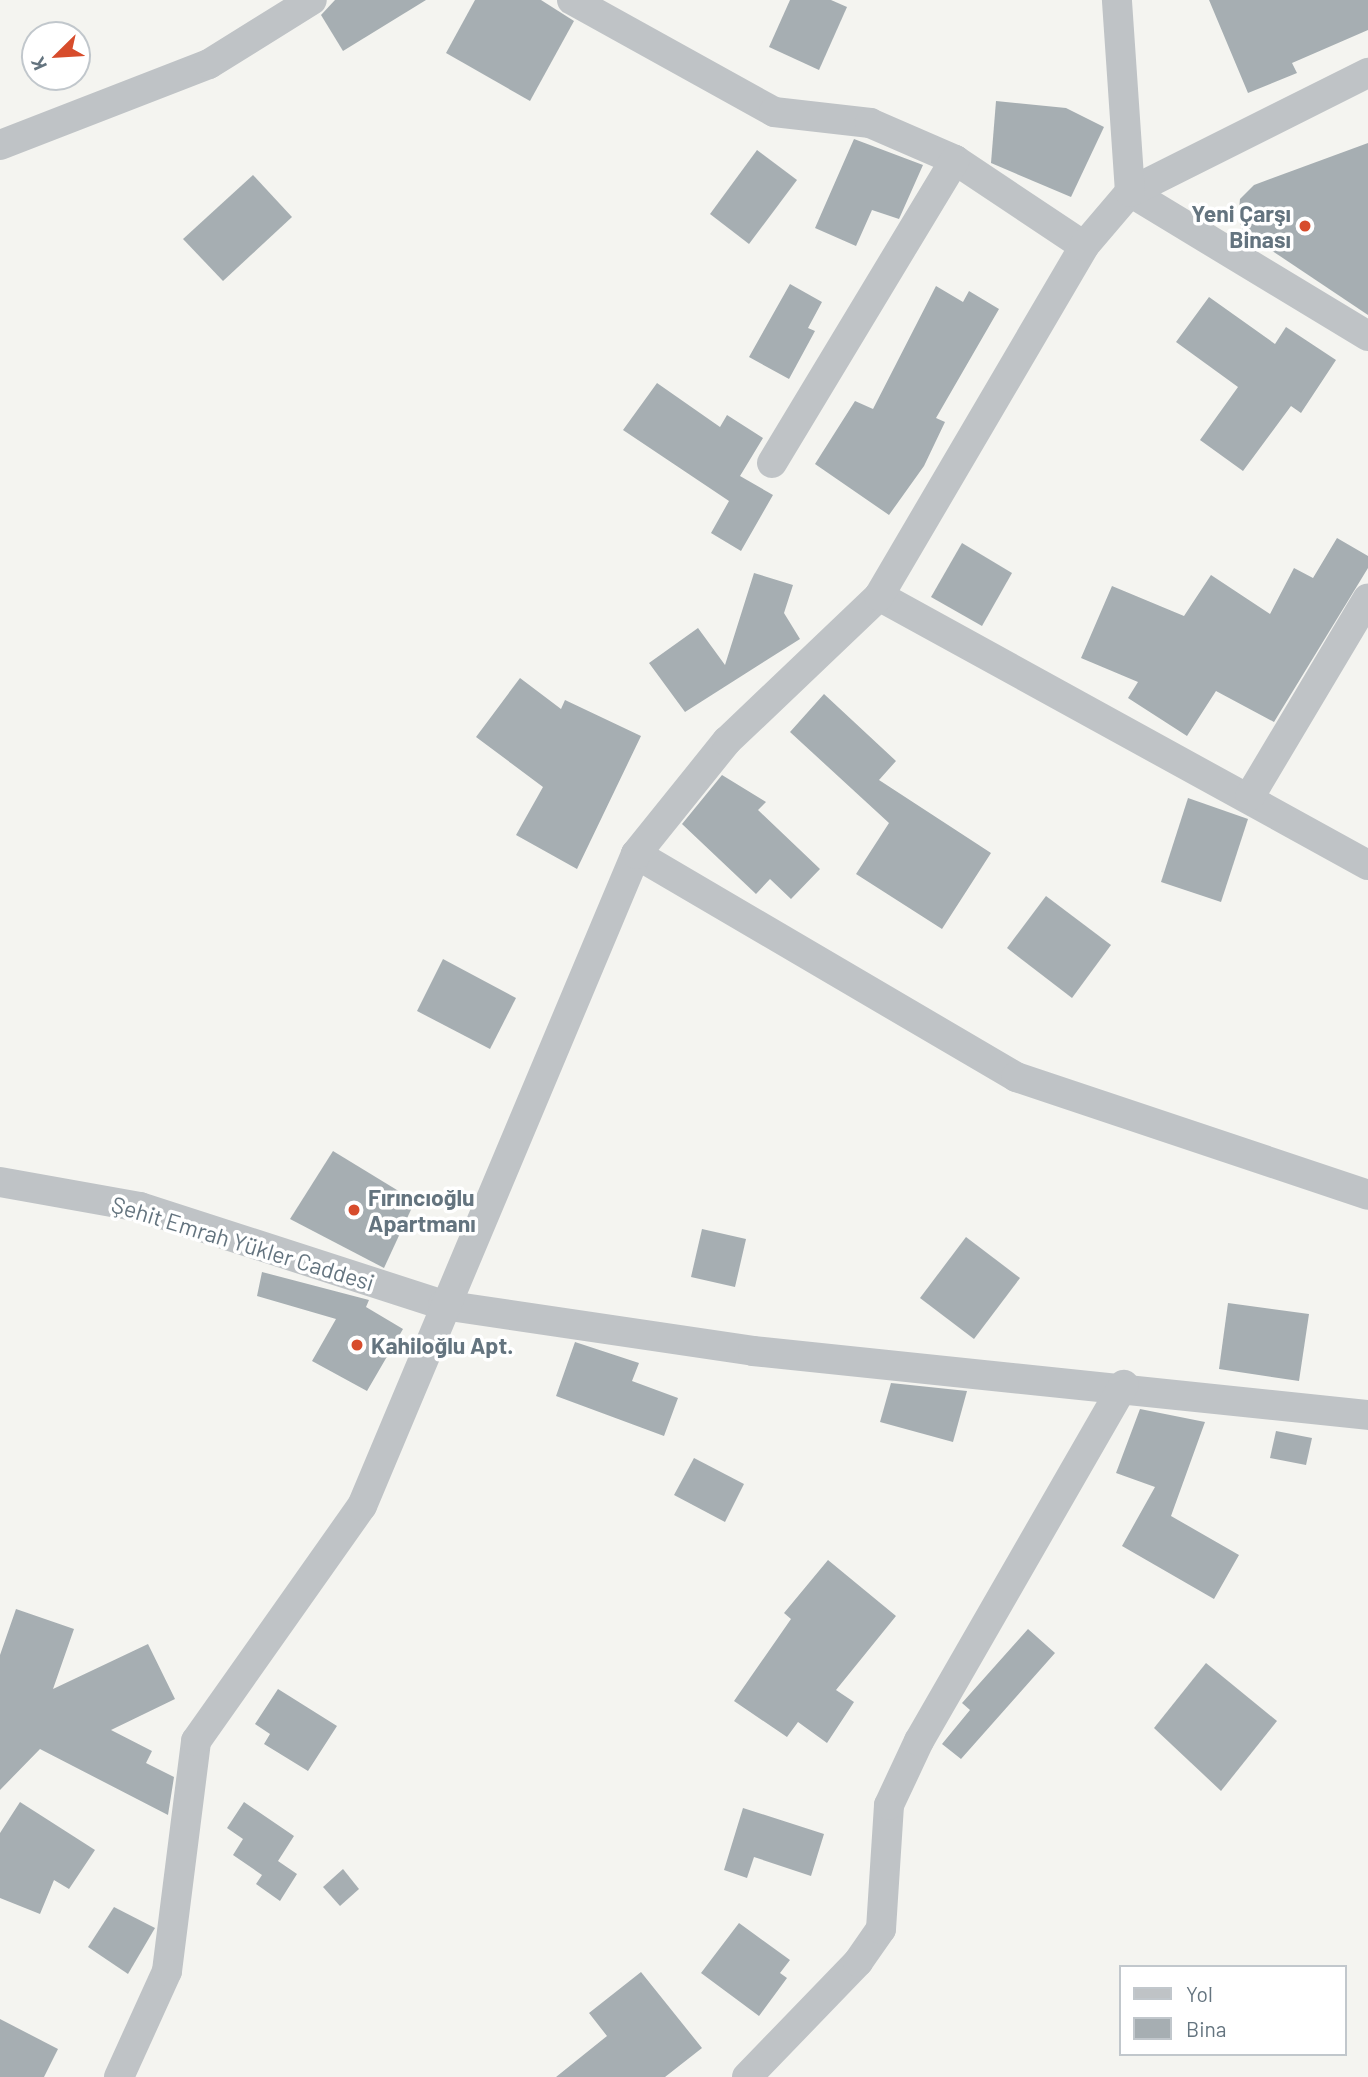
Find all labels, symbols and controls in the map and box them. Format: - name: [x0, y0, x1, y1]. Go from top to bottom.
- north arrow: [21, 21, 91, 91]
- text: K: [25, 54, 51, 74]
- place label: Yeni Çarşı Binası: [1191, 199, 1291, 253]
- marker: Yeni Çarşı Binası: [1297, 218, 1313, 234]
- place label: Fırıncıoğlu Apartmanı: [368, 1183, 476, 1237]
- street label: Şehit Emrah Yükler Caddesi: [108, 1190, 378, 1296]
- marker: Fırıncıoğlu Apartmanı: [346, 1202, 362, 1218]
- place label: Kahiloğlu Apt.: [371, 1331, 513, 1359]
- marker: Kahiloğlu Apt.: [349, 1337, 365, 1353]
- legend: [1120, 1965, 1347, 2056]
- text: Yol: [1186, 1981, 1213, 2006]
- text: Bina: [1186, 2016, 1227, 2041]

